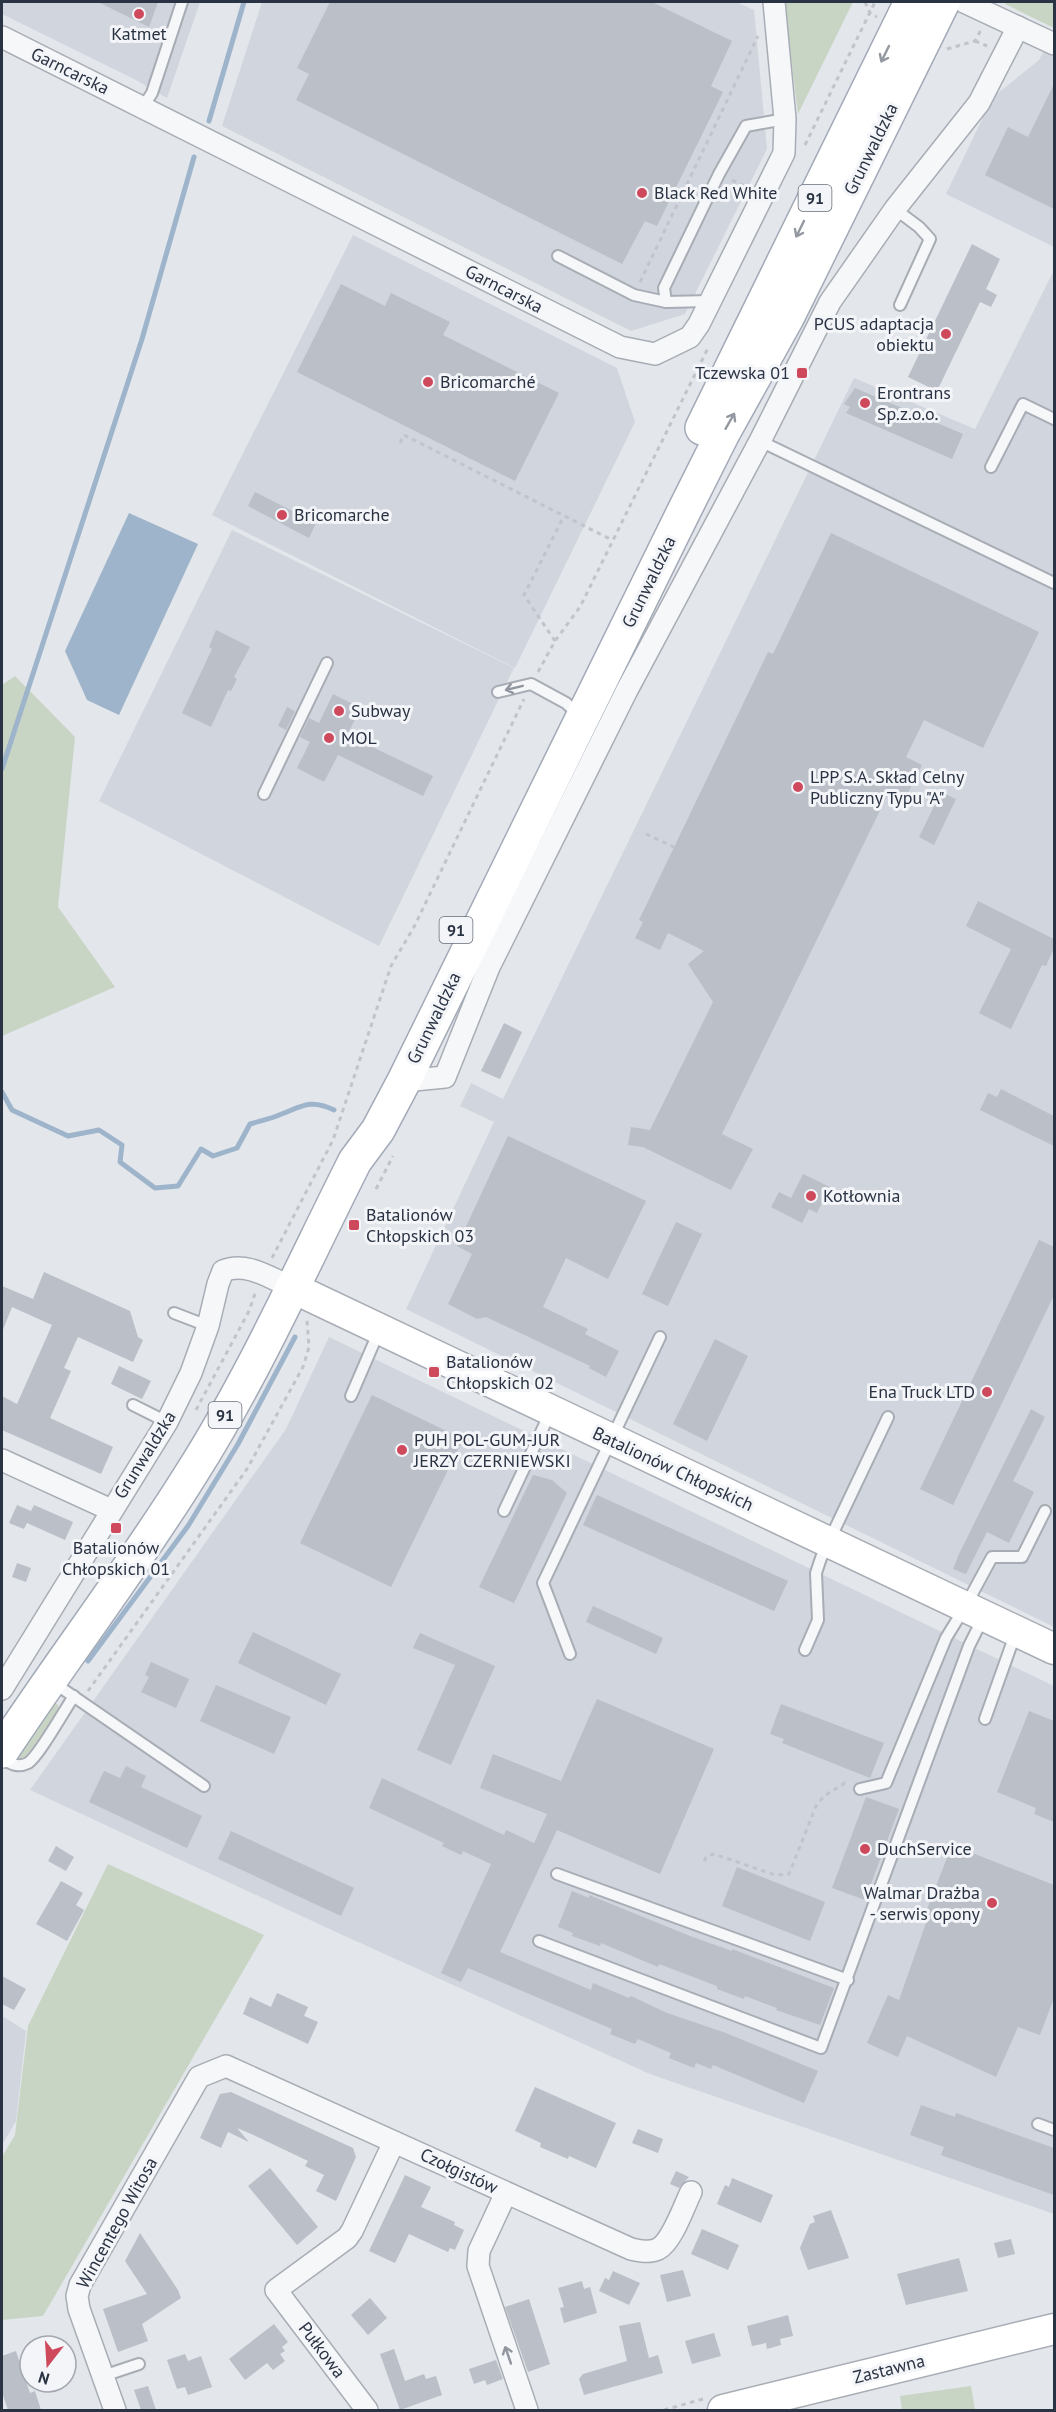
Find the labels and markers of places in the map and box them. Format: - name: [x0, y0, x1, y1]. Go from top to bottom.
- marker: Katmet: [132, 7, 146, 21]
- place label: Katmet: [111, 22, 167, 45]
- place label: Black Red White: [654, 181, 777, 204]
- marker: Black Red White: [635, 186, 649, 200]
- place label: PCUS adaptacja obiektu: [814, 312, 934, 356]
- marker: PCUS adaptacja obiektu: [939, 327, 953, 341]
- place label: Tczewska 01: [695, 361, 790, 384]
- marker: Tczewska 01: [795, 366, 809, 380]
- place label: Bricomarché: [440, 370, 536, 393]
- marker: Bricomarché: [421, 375, 435, 389]
- place label: Erontrans Sp.z.o.o.: [877, 381, 951, 425]
- marker: Erontrans Sp.z.o.o.: [858, 396, 872, 410]
- place label: Bricomarche: [294, 503, 390, 526]
- marker: Bricomarche: [275, 508, 289, 522]
- place label: Subway: [351, 699, 411, 722]
- marker: Subway: [332, 704, 346, 718]
- place label: MOL: [341, 726, 377, 749]
- marker: MOL: [322, 731, 336, 745]
- place label: LPP S.A. Skład Celny Publiczny Typu "A": [810, 765, 965, 809]
- marker: LPP S.A. Skład Celny Publiczny Typu "A": [791, 780, 805, 794]
- place label: Kotłownia: [823, 1184, 900, 1207]
- marker: Kotłownia: [804, 1189, 818, 1203]
- place label: Batalionów Chłopskich 03: [366, 1203, 474, 1247]
- marker: Batalionów Chłopskich 03: [347, 1218, 361, 1232]
- place label: Batalionów Chłopskich 02: [446, 1350, 554, 1394]
- marker: Batalionów Chłopskich 02: [427, 1365, 441, 1379]
- place label: Ena Truck LTD: [869, 1380, 975, 1403]
- marker: Ena Truck LTD: [980, 1385, 994, 1399]
- place label: PUH POL-GUM-JUR JERZY CZERNIEWSKI: [413, 1428, 571, 1472]
- marker: PUH POL-GUM-JUR JERZY CZERNIEWSKI: [395, 1443, 409, 1457]
- marker: Batalionów Chłopskich 01: [109, 1521, 123, 1535]
- place label: Batalionów Chłopskich 01: [62, 1536, 170, 1580]
- place label: DuchService: [877, 1837, 972, 1860]
- marker: DuchService: [858, 1842, 872, 1856]
- place label: Walmar Drażba - serwis opony: [864, 1881, 981, 1925]
- marker: Walmar Drażba - serwis opony: [985, 1896, 999, 1910]

